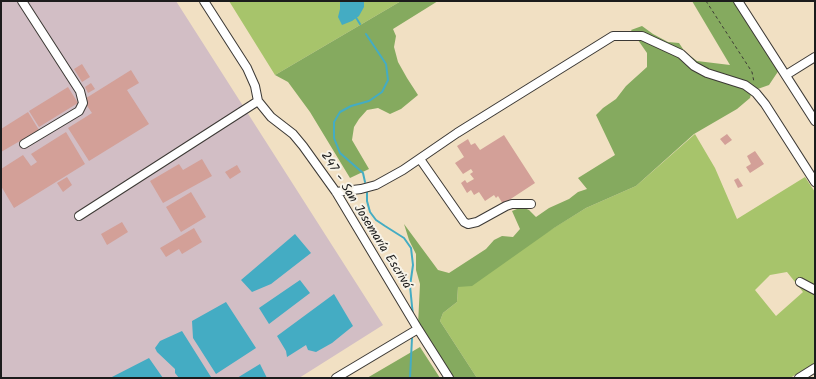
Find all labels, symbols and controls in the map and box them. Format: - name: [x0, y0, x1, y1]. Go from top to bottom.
- street label: 247 - San Josemaría Escrivá: [316, 150, 414, 292]

